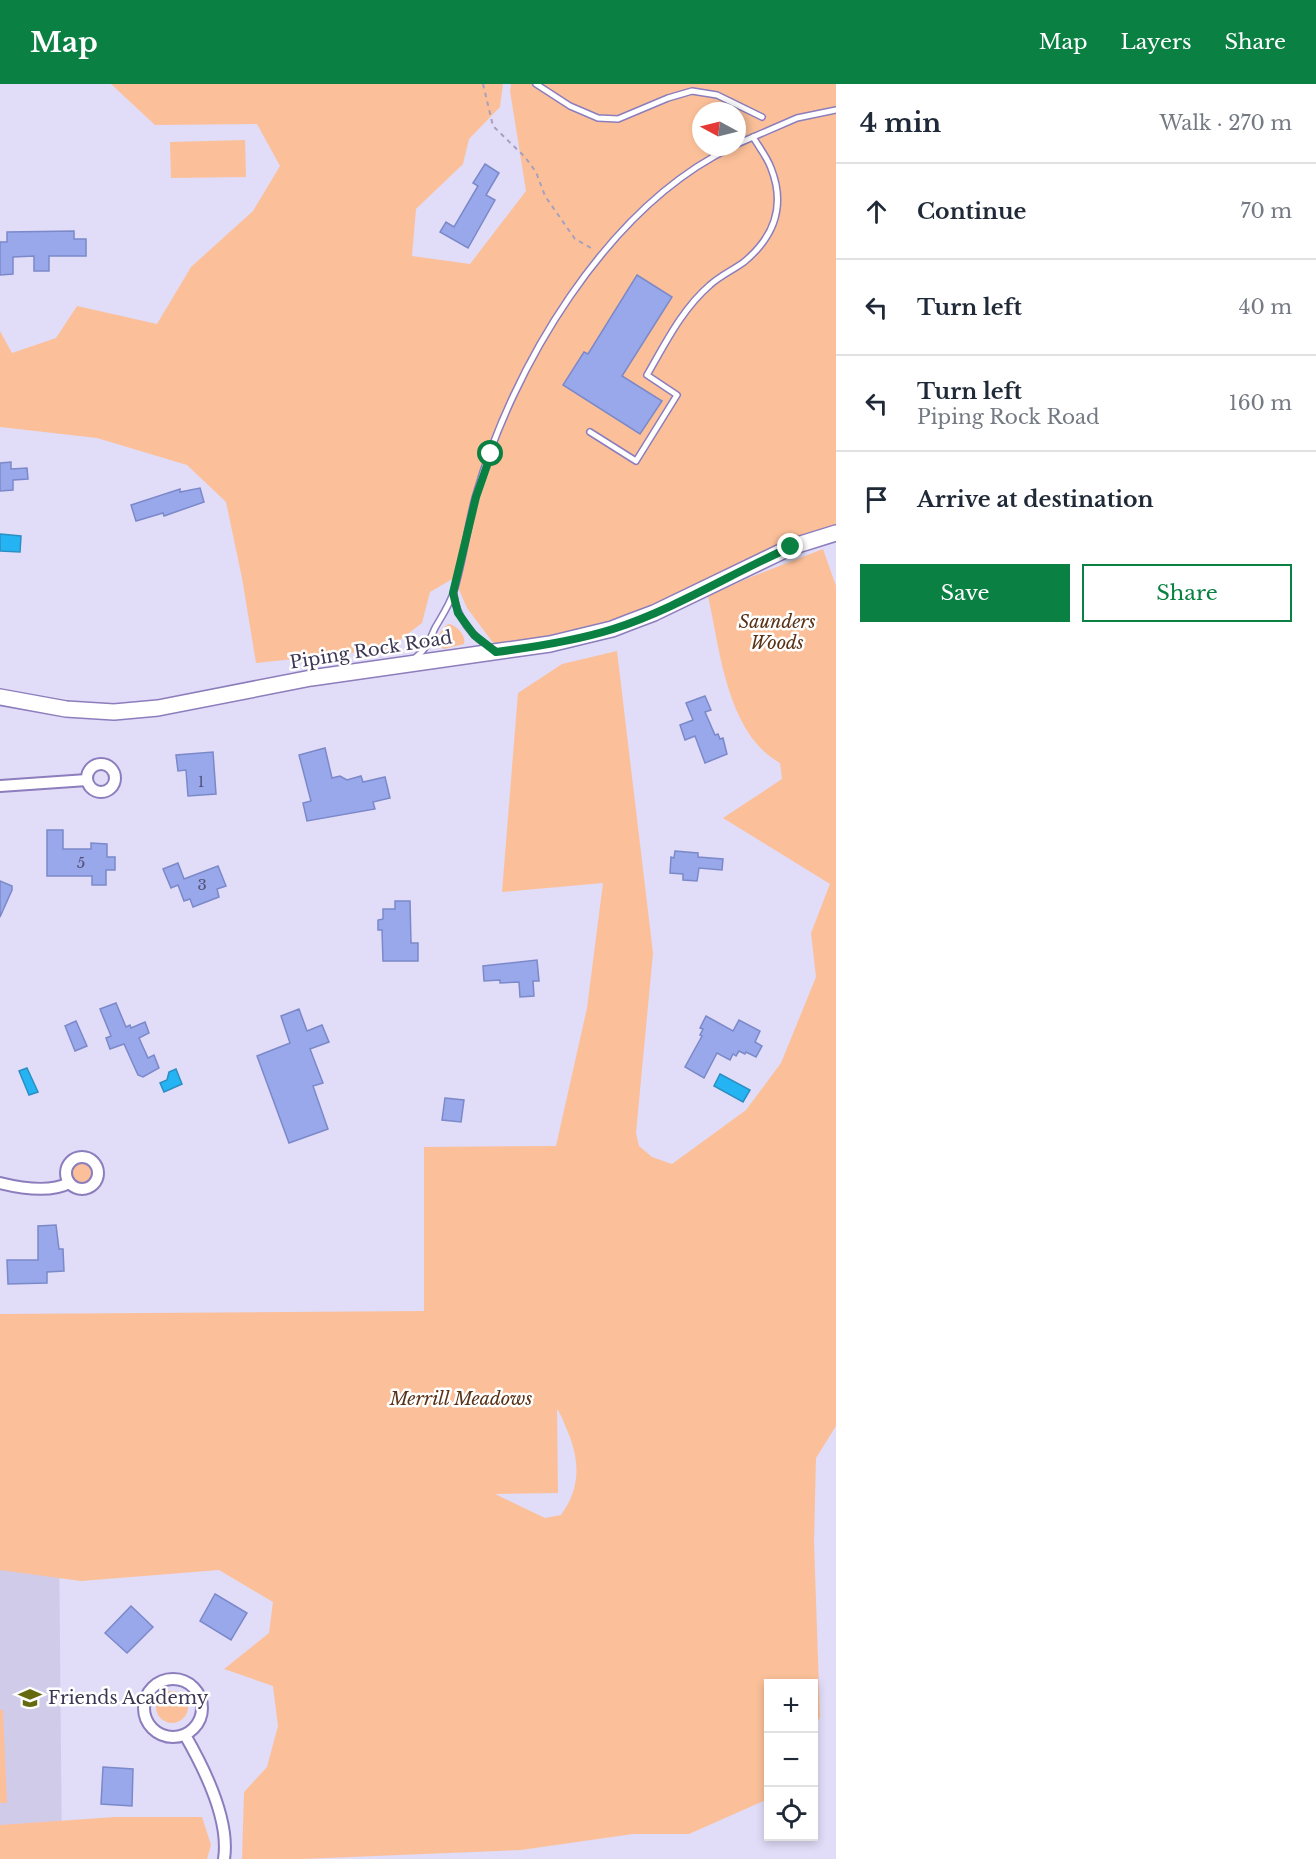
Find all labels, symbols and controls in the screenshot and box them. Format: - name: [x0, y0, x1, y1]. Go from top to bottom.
- text: Map: [30, 25, 98, 60]
- text: Map: [1039, 29, 1088, 55]
- text: Layers: [1121, 29, 1192, 55]
- text: Share: [1225, 29, 1286, 55]
- north arrow: [692, 102, 746, 156]
- text: 4 min: [860, 107, 941, 139]
- text: Walk · 270 m: [1160, 111, 1292, 135]
- icon: ahead: [860, 195, 893, 228]
- text: Continue: [917, 198, 1026, 225]
- text: 70 m: [1240, 199, 1292, 223]
- icon: left: [860, 291, 893, 324]
- text: Turn left: [917, 294, 1022, 321]
- text: 40 m: [1239, 295, 1292, 319]
- text: Turn left: [917, 378, 1022, 405]
- icon: left: [860, 387, 893, 420]
- text: 160 m: [1229, 391, 1292, 415]
- text: Piping Rock Road: [917, 405, 1100, 429]
- route start: [477, 440, 503, 466]
- icon: arrive: [860, 483, 893, 516]
- text: Arrive at destination: [917, 486, 1154, 513]
- route end: [777, 533, 803, 559]
- button: Save: [860, 564, 1070, 622]
- button: Share: [1082, 564, 1292, 622]
- park label: Saunders Woods: [739, 611, 816, 654]
- street label: Piping Rock Road: [288, 626, 454, 674]
- house number: 1: [198, 772, 204, 791]
- house number: 5: [77, 853, 85, 872]
- house number: 3: [197, 875, 207, 894]
- park label: Merrill Meadows: [389, 1388, 532, 1410]
- map controls: [764, 1679, 818, 1841]
- button: +: [764, 1679, 818, 1733]
- school or university icon: Friends Academy: [17, 1685, 43, 1711]
- place label: Friends Academy: [48, 1687, 209, 1709]
- button: −: [764, 1733, 818, 1787]
- button: locate: [764, 1787, 818, 1841]

